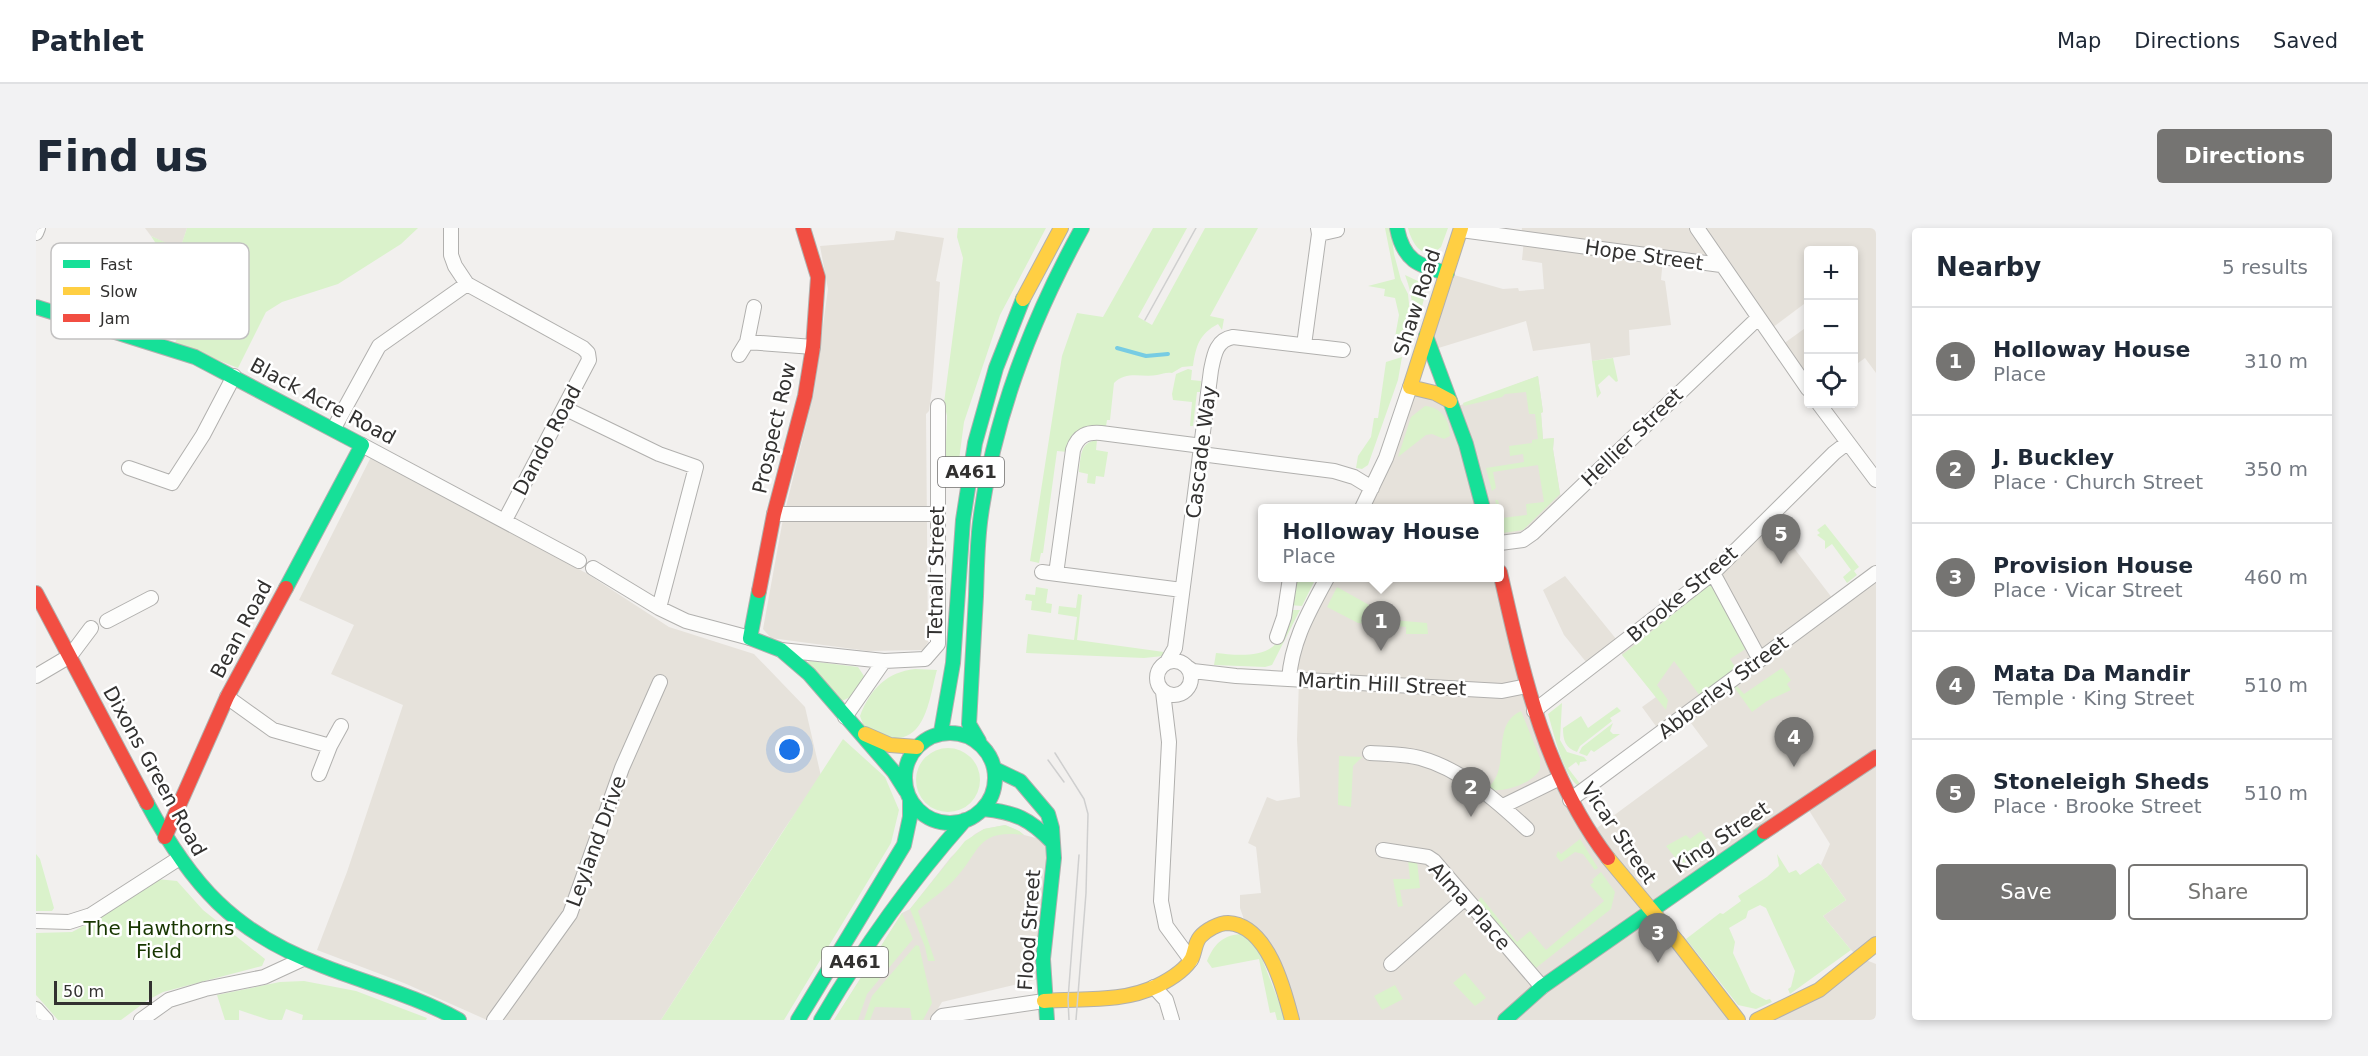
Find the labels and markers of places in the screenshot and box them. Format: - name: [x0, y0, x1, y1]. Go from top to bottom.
- pin: 5: [1762, 514, 1800, 564]
- pin: 1: [1362, 602, 1400, 651]
- pin: 4: [1774, 718, 1814, 767]
- pin: 2: [1452, 768, 1490, 817]
- pin: 3: [1638, 914, 1678, 963]

